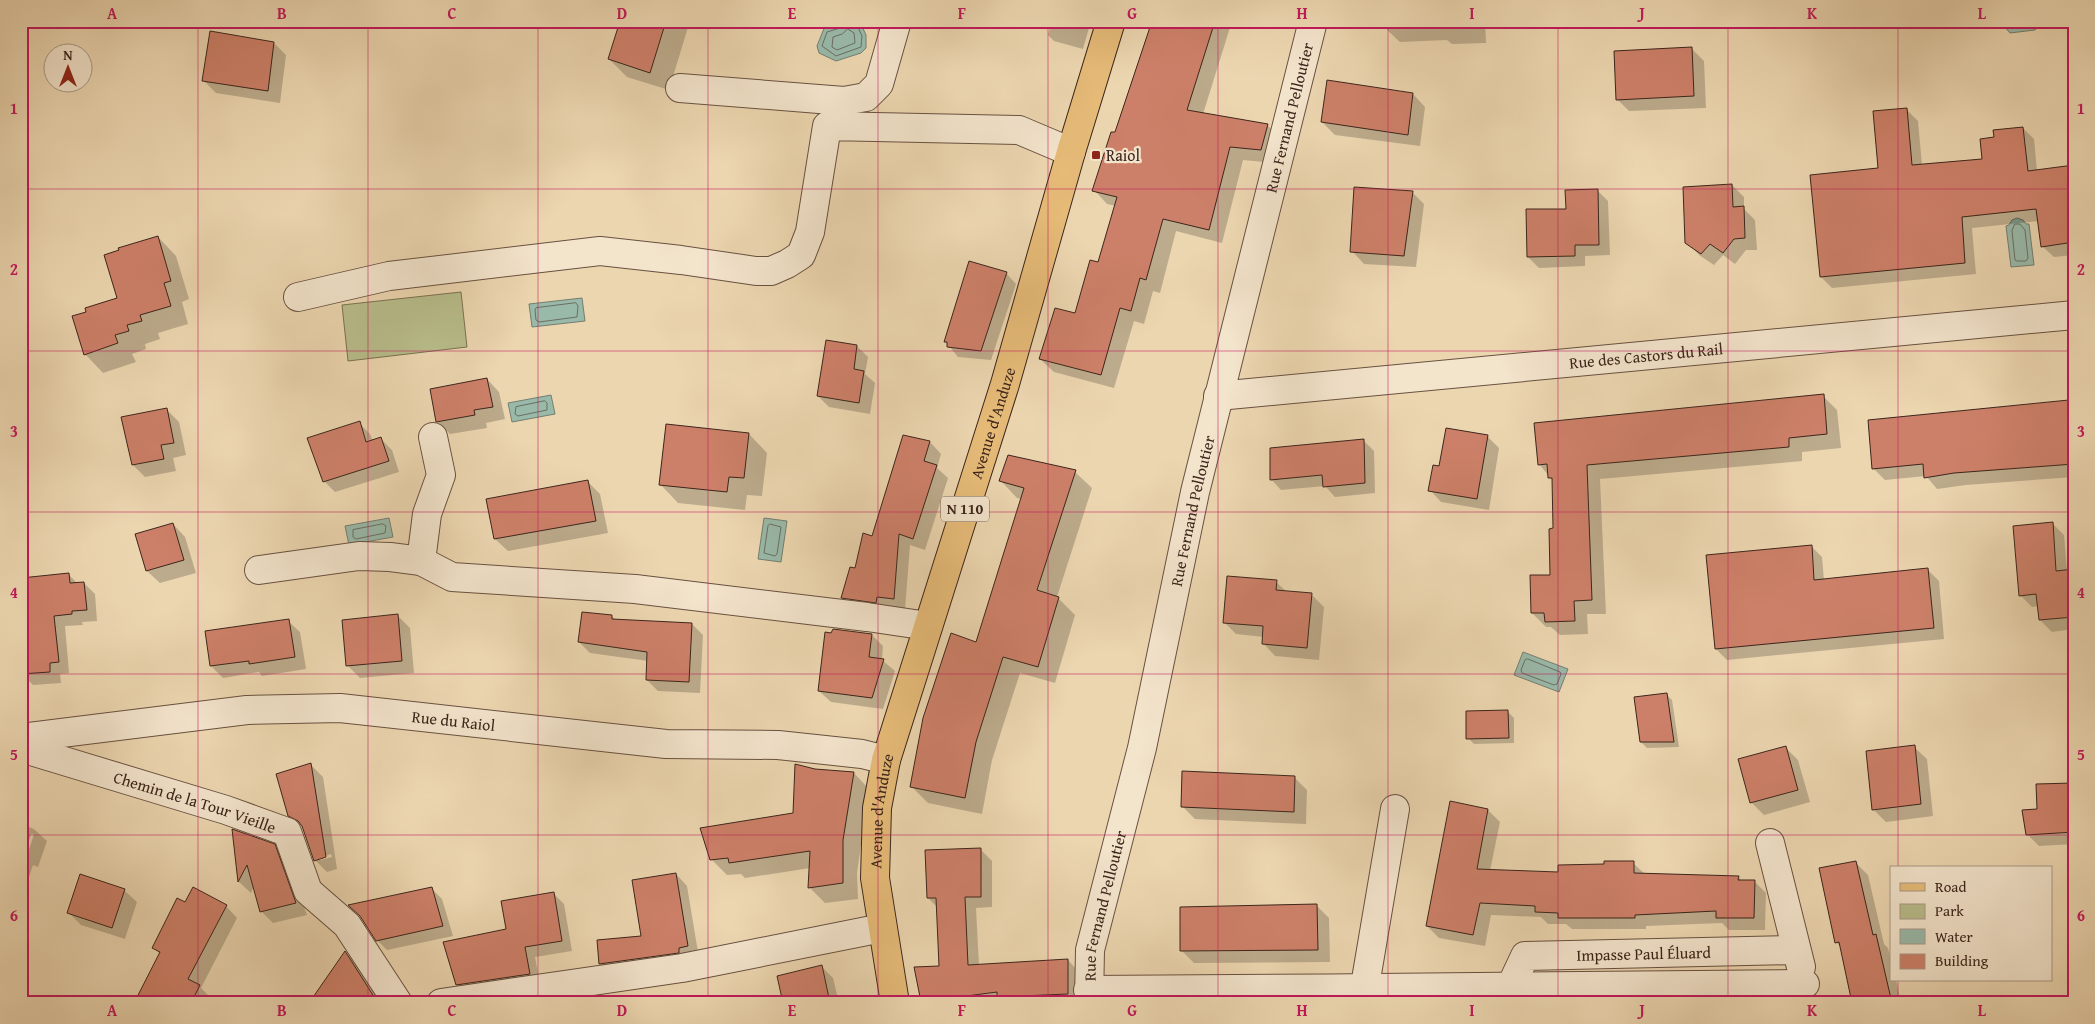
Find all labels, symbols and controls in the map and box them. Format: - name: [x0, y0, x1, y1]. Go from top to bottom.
- text: A: [107, 1, 118, 25]
- text: B: [277, 1, 287, 25]
- text: C: [447, 1, 457, 25]
- text: D: [617, 1, 627, 25]
- text: E: [788, 1, 797, 25]
- text: F: [958, 1, 966, 25]
- text: G: [1127, 1, 1137, 25]
- text: H: [1296, 1, 1308, 25]
- text: I: [1469, 1, 1475, 25]
- text: J: [1636, 1, 1645, 25]
- text: K: [1807, 1, 1818, 25]
- text: L: [1978, 1, 1987, 25]
- street label: Rue Fernand Pelloutier: [1258, 40, 1319, 195]
- north arrow: [42, 42, 92, 92]
- text: N: [63, 45, 73, 65]
- text: 1: [10, 96, 18, 120]
- text: 1: [2077, 96, 2085, 120]
- place label: Raiol: [1106, 143, 1140, 167]
- marker: Raiol: [1090, 149, 1102, 161]
- text: 2: [10, 257, 18, 281]
- text: 2: [2077, 257, 2085, 281]
- street label: Rue des Castors du Rail: [1568, 336, 1725, 375]
- street label: Avenue d'Anduze: [964, 364, 1021, 482]
- text: 3: [10, 419, 18, 443]
- text: 3: [2077, 419, 2085, 443]
- street label: Rue Fernand Pelloutier: [1164, 432, 1221, 588]
- road number: N 110: [941, 496, 989, 522]
- text: 4: [10, 580, 18, 604]
- text: 4: [2077, 580, 2085, 604]
- street label: Rue du Raiol: [411, 704, 497, 737]
- text: 5: [10, 742, 18, 766]
- text: 5: [2077, 742, 2085, 766]
- street label: Avenue d'Anduze: [863, 750, 899, 869]
- street label: Chemin de la Tour Vieille: [111, 765, 279, 839]
- street label: Rue Fernand Pelloutier: [1077, 827, 1132, 981]
- legend: [1890, 866, 2052, 982]
- text: Road: [1935, 876, 1966, 897]
- text: Park: [1935, 900, 1964, 921]
- text: 6: [10, 903, 18, 927]
- text: 6: [2077, 903, 2085, 927]
- text: Water: [1935, 926, 1973, 947]
- street label: Impasse Paul Éluard: [1576, 940, 1712, 967]
- text: Building: [1935, 950, 1989, 971]
- text: A: [107, 998, 118, 1022]
- text: B: [277, 998, 287, 1022]
- text: C: [447, 998, 457, 1022]
- text: D: [617, 998, 627, 1022]
- text: E: [788, 998, 797, 1022]
- text: F: [958, 998, 966, 1022]
- text: G: [1127, 998, 1137, 1022]
- text: H: [1296, 998, 1308, 1022]
- text: I: [1469, 998, 1475, 1022]
- text: J: [1636, 998, 1645, 1022]
- text: K: [1807, 998, 1818, 1022]
- text: L: [1978, 998, 1987, 1022]

